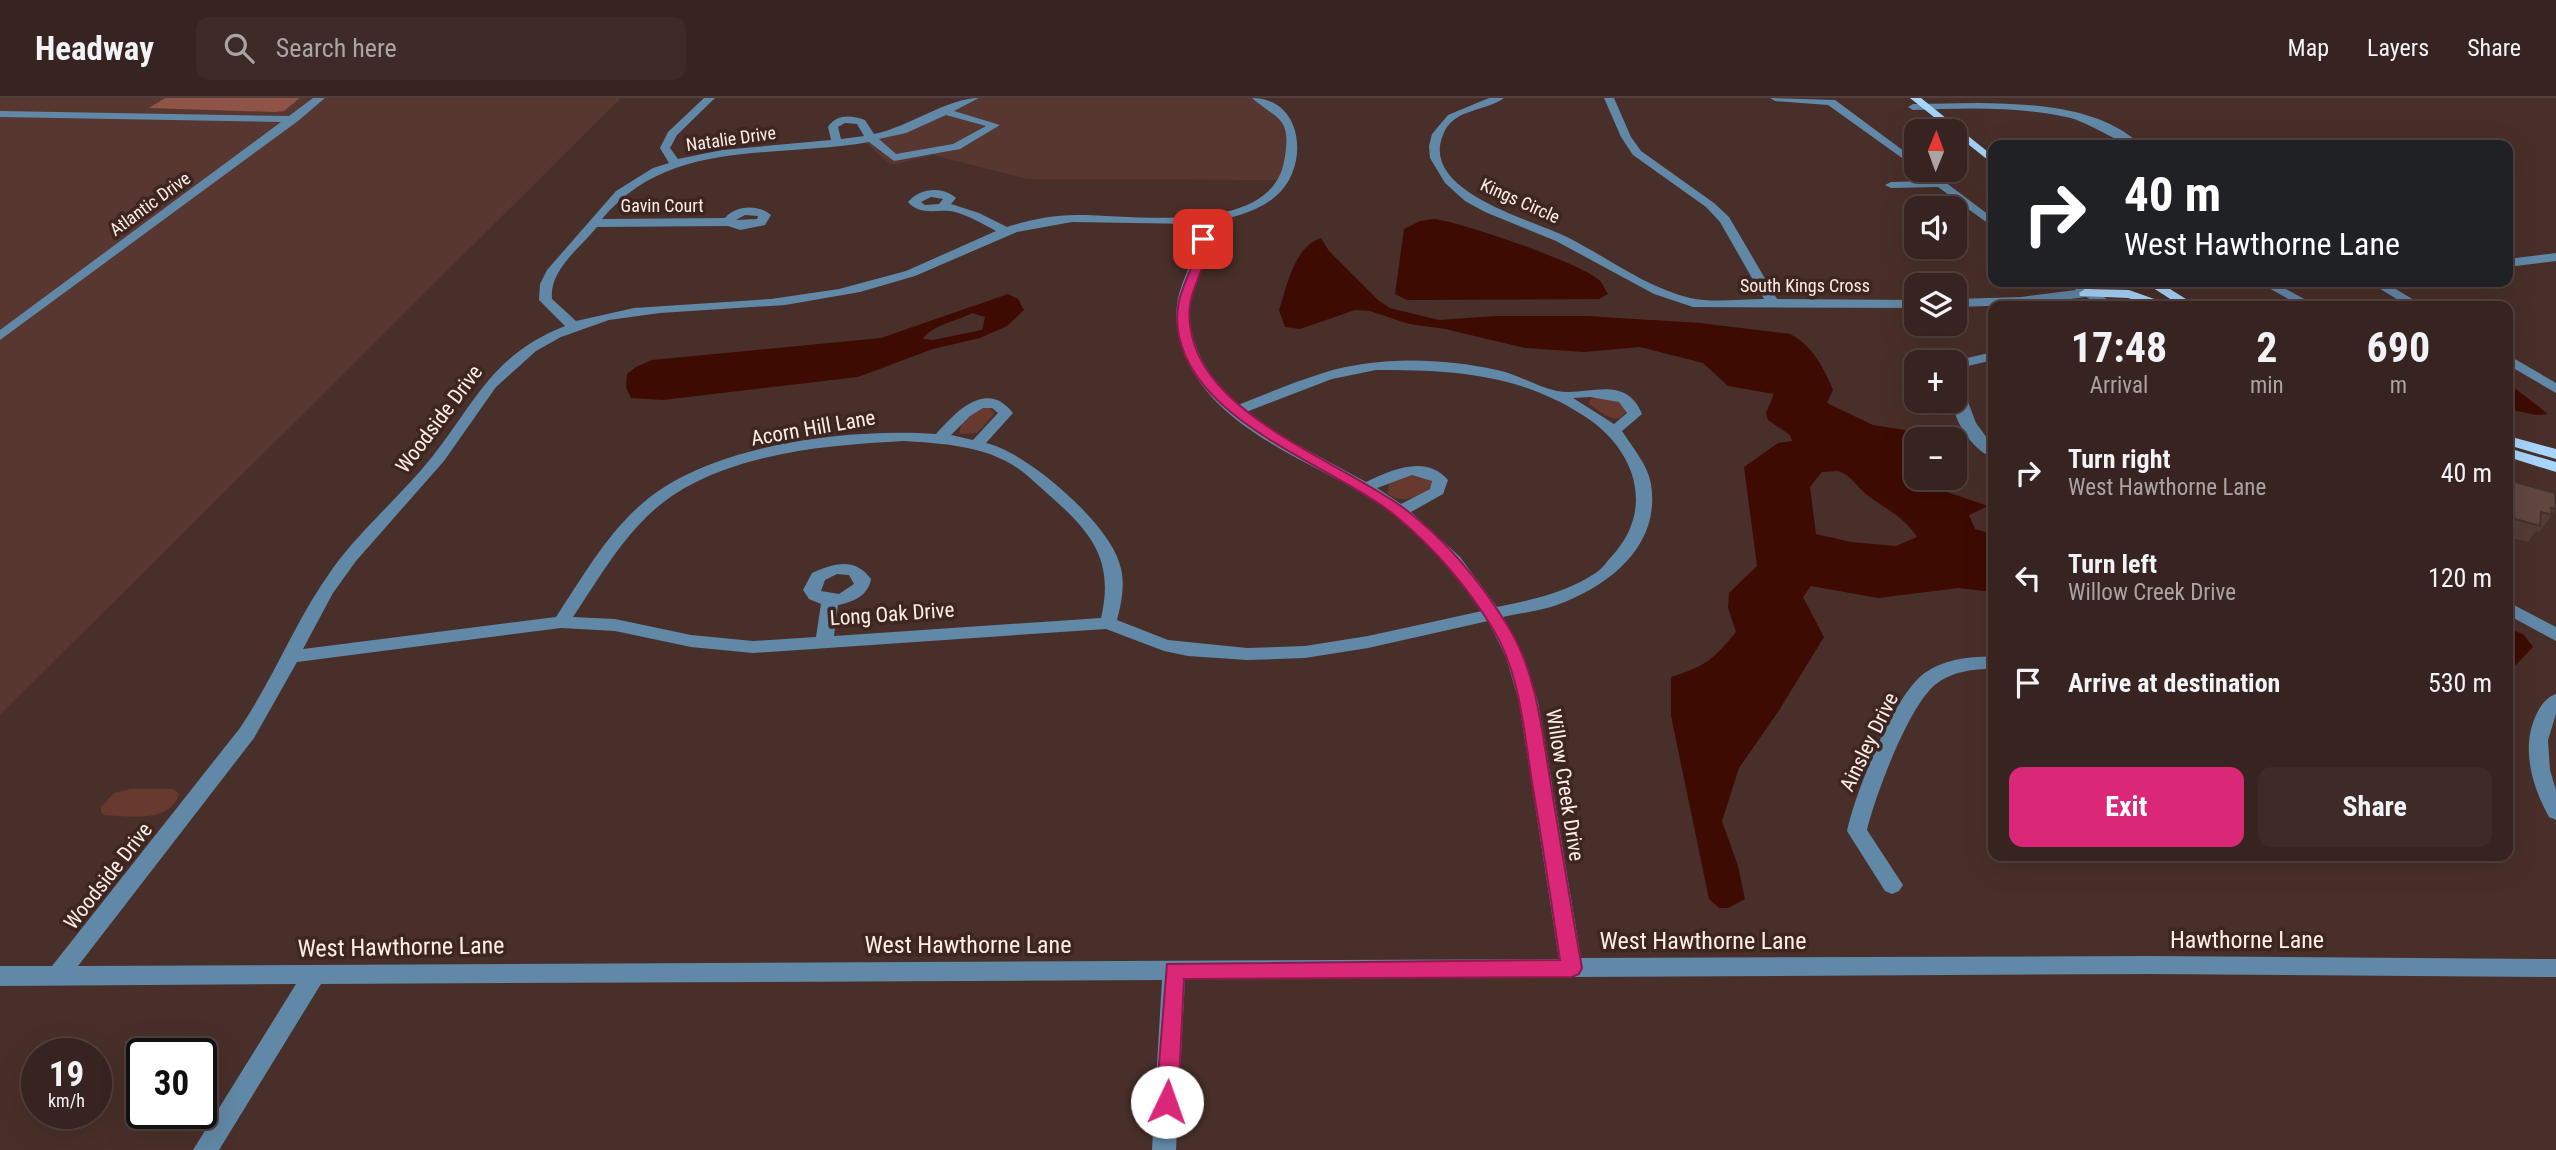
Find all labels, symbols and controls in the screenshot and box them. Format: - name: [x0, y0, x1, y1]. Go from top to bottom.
- search box: [196, 17, 686, 80]
- text: Headway: [35, 29, 154, 68]
- icon: search: [220, 29, 258, 67]
- text: Search here: [276, 33, 397, 63]
- text: Map: [2288, 34, 2329, 62]
- text: Layers: [2367, 34, 2429, 62]
- text: Share: [2467, 34, 2521, 62]
- north arrow: [1904, 119, 1967, 182]
- map controls: [1904, 119, 1967, 490]
- street label: Natalie Drive: [685, 122, 777, 155]
- text: 40 m: [2124, 166, 2221, 223]
- street label: Atlantic Drive: [105, 167, 194, 240]
- icon: right: [2009, 168, 2100, 259]
- street label: Kings Circle: [1477, 174, 1563, 227]
- street label: Gavin Court: [621, 195, 704, 216]
- button: sound: [1904, 196, 1967, 259]
- pin: [1173, 209, 1233, 269]
- icon: arrive: [1184, 220, 1222, 258]
- text: West Hawthorne Lane: [2124, 225, 2400, 263]
- button: layers: [1904, 273, 1967, 336]
- street label: South Kings Cross: [1740, 275, 1870, 296]
- text: 17:48: [2071, 323, 2167, 372]
- text: 2: [2256, 323, 2277, 372]
- text: 690: [2366, 323, 2430, 372]
- button: +: [1904, 350, 1967, 413]
- street label: Woodside Drive: [391, 360, 487, 478]
- text: Arrival: [2090, 372, 2148, 399]
- text: min: [2250, 372, 2284, 399]
- text: m: [2390, 372, 2407, 399]
- street label: Acorn Hill Lane: [749, 405, 877, 451]
- button: −: [1904, 427, 1967, 490]
- text: Turn right: [2068, 444, 2170, 474]
- icon: right: [2009, 454, 2047, 492]
- text: 40 m: [2441, 458, 2492, 488]
- text: West Hawthorne Lane: [2068, 474, 2266, 501]
- text: Turn left: [2068, 549, 2157, 579]
- icon: left: [2009, 559, 2047, 597]
- text: 120 m: [2428, 563, 2492, 593]
- text: Willow Creek Drive: [2068, 579, 2236, 606]
- street label: Long Oak Drive: [829, 598, 955, 630]
- icon: arrive: [2009, 664, 2047, 702]
- text: Arrive at destination: [2068, 668, 2280, 698]
- text: 530 m: [2428, 668, 2492, 698]
- street label: Ainsley Drive: [1835, 689, 1903, 795]
- street label: Willow Creek Drive: [1541, 707, 1589, 863]
- button: Exit: [2009, 767, 2244, 847]
- button: Share: [2258, 767, 2492, 847]
- street label: Woodside Drive: [59, 818, 157, 934]
- street label: Hawthorne Lane: [2170, 926, 2324, 954]
- street label: West Hawthorne Lane: [1600, 927, 1806, 955]
- street label: West Hawthorne Lane: [297, 931, 505, 963]
- street label: West Hawthorne Lane: [865, 931, 1071, 959]
- speed limit sign: 30: [126, 1038, 217, 1129]
- text: 19: [49, 1054, 84, 1095]
- position arrow: [1130, 1065, 1204, 1139]
- text: km/h: [48, 1090, 85, 1111]

